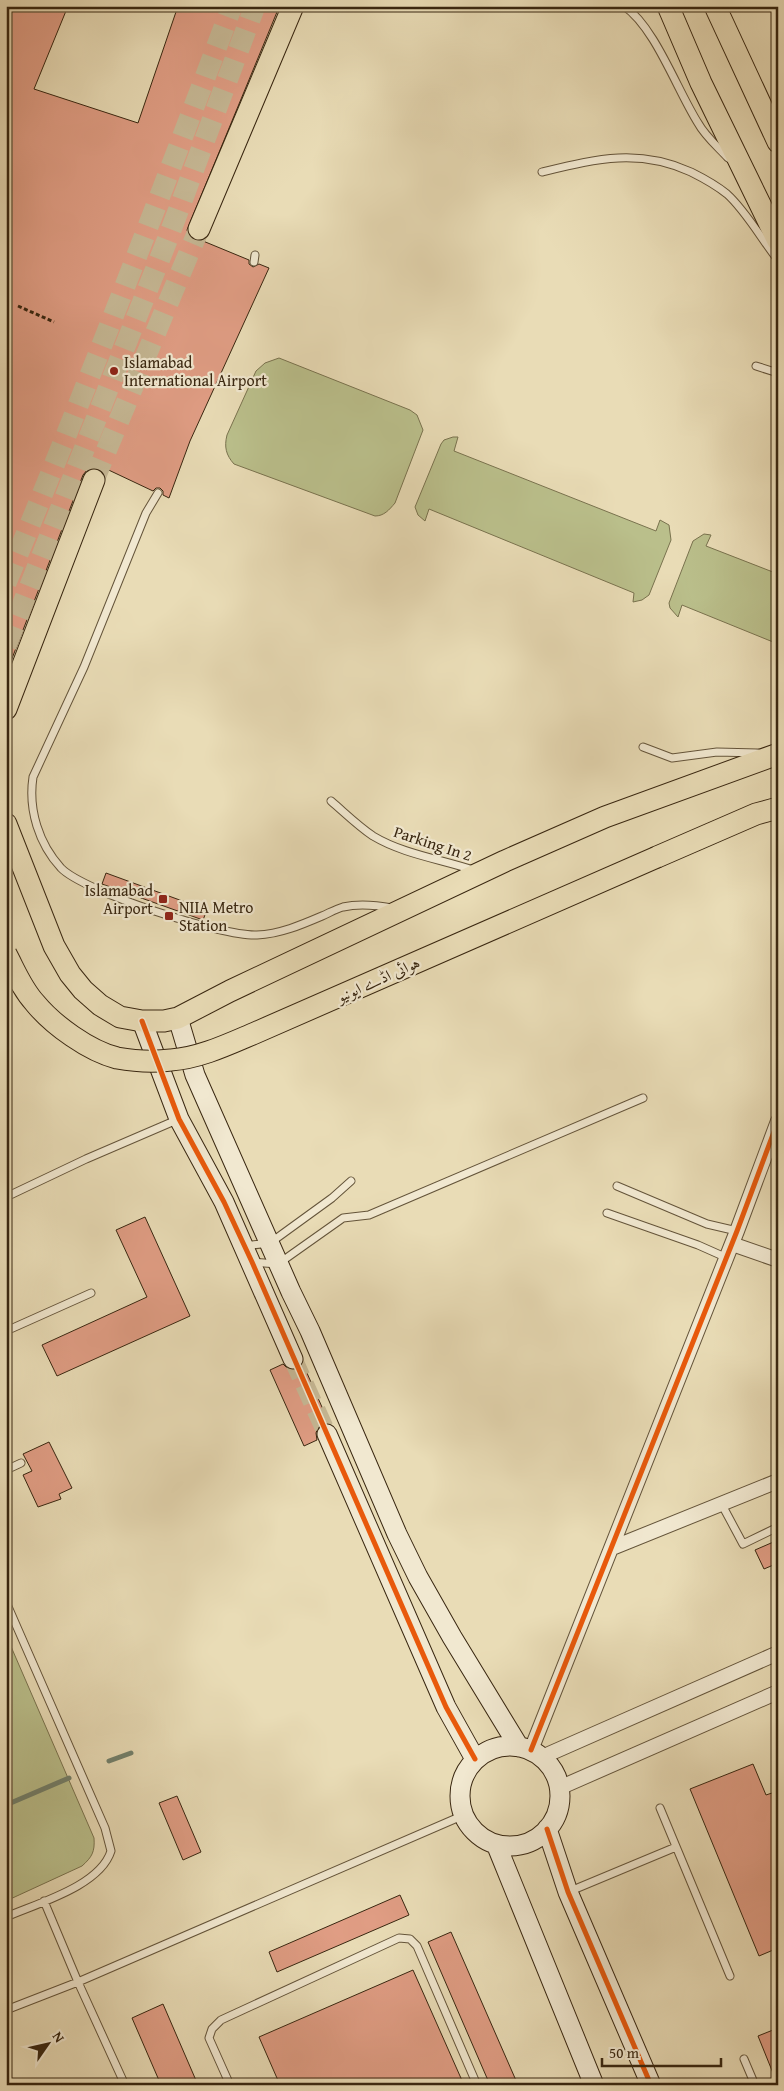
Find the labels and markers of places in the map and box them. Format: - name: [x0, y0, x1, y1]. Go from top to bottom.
- place label: Islamabad International Airport: [124, 350, 267, 392]
- marker: Islamabad International Airport: [108, 365, 120, 377]
- place label: Islamabad Airport: [85, 878, 153, 920]
- marker: Islamabad Airport: [157, 893, 169, 905]
- place label: NIIA Metro Station: [179, 895, 253, 937]
- marker: NIIA Metro Station: [163, 910, 175, 922]

